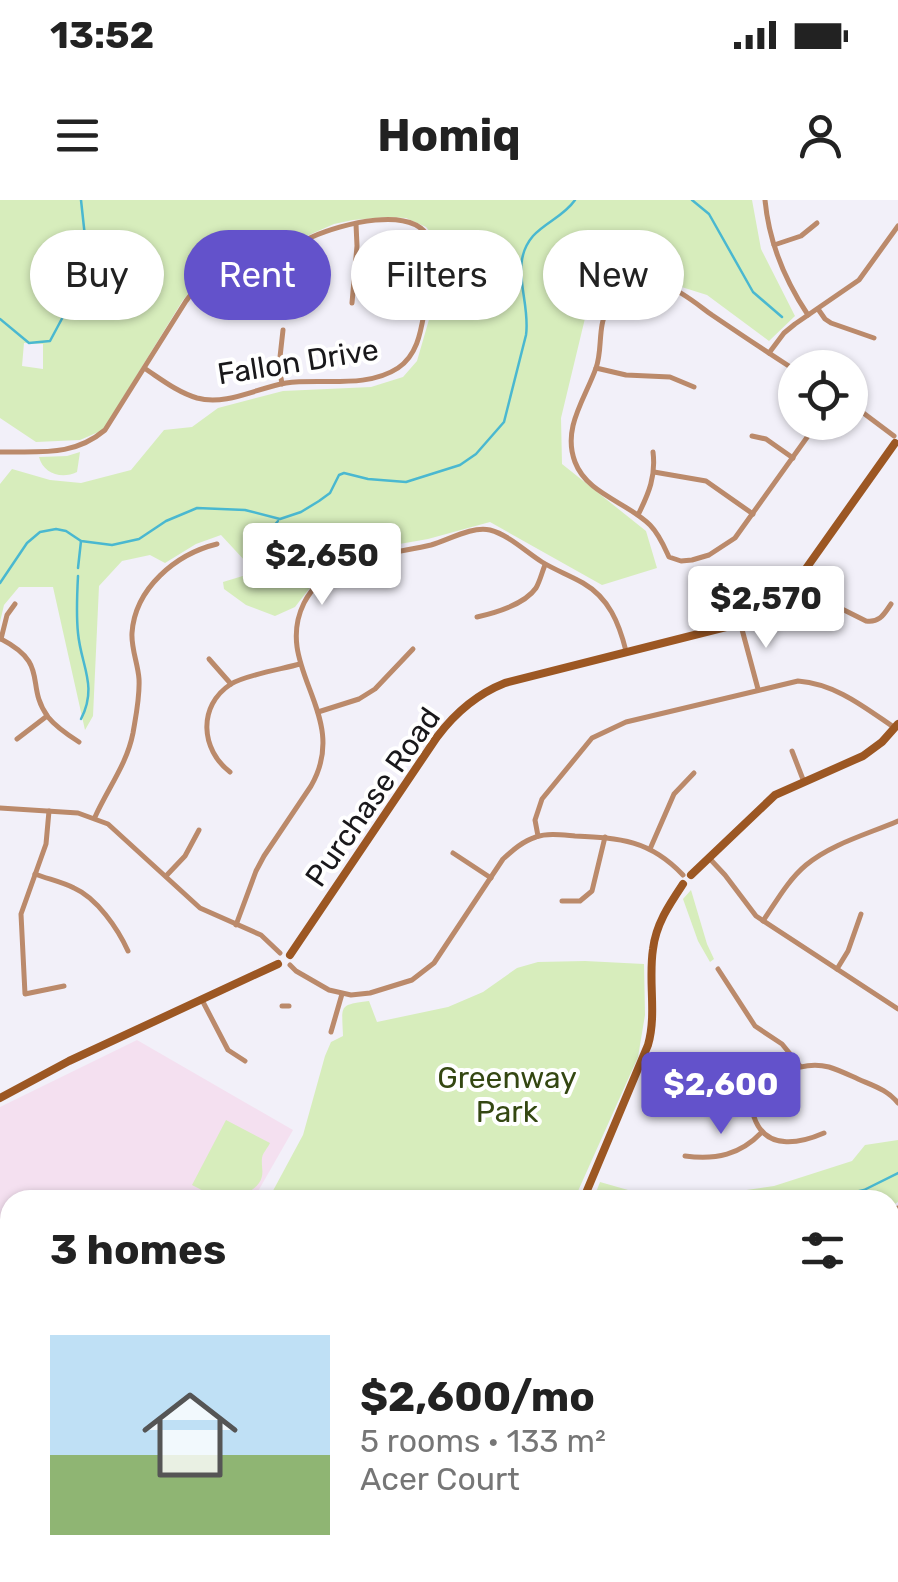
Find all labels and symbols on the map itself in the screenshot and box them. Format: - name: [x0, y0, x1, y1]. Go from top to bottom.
- street label: Fallon Drive: [215, 331, 381, 393]
- pin: $2,650: [241, 523, 403, 608]
- pin: $2,570: [685, 566, 847, 651]
- street label: Purchase Road: [298, 701, 448, 893]
- pin: $2,600: [640, 1052, 802, 1137]
- park label: Greenway Park: [437, 1060, 577, 1130]

